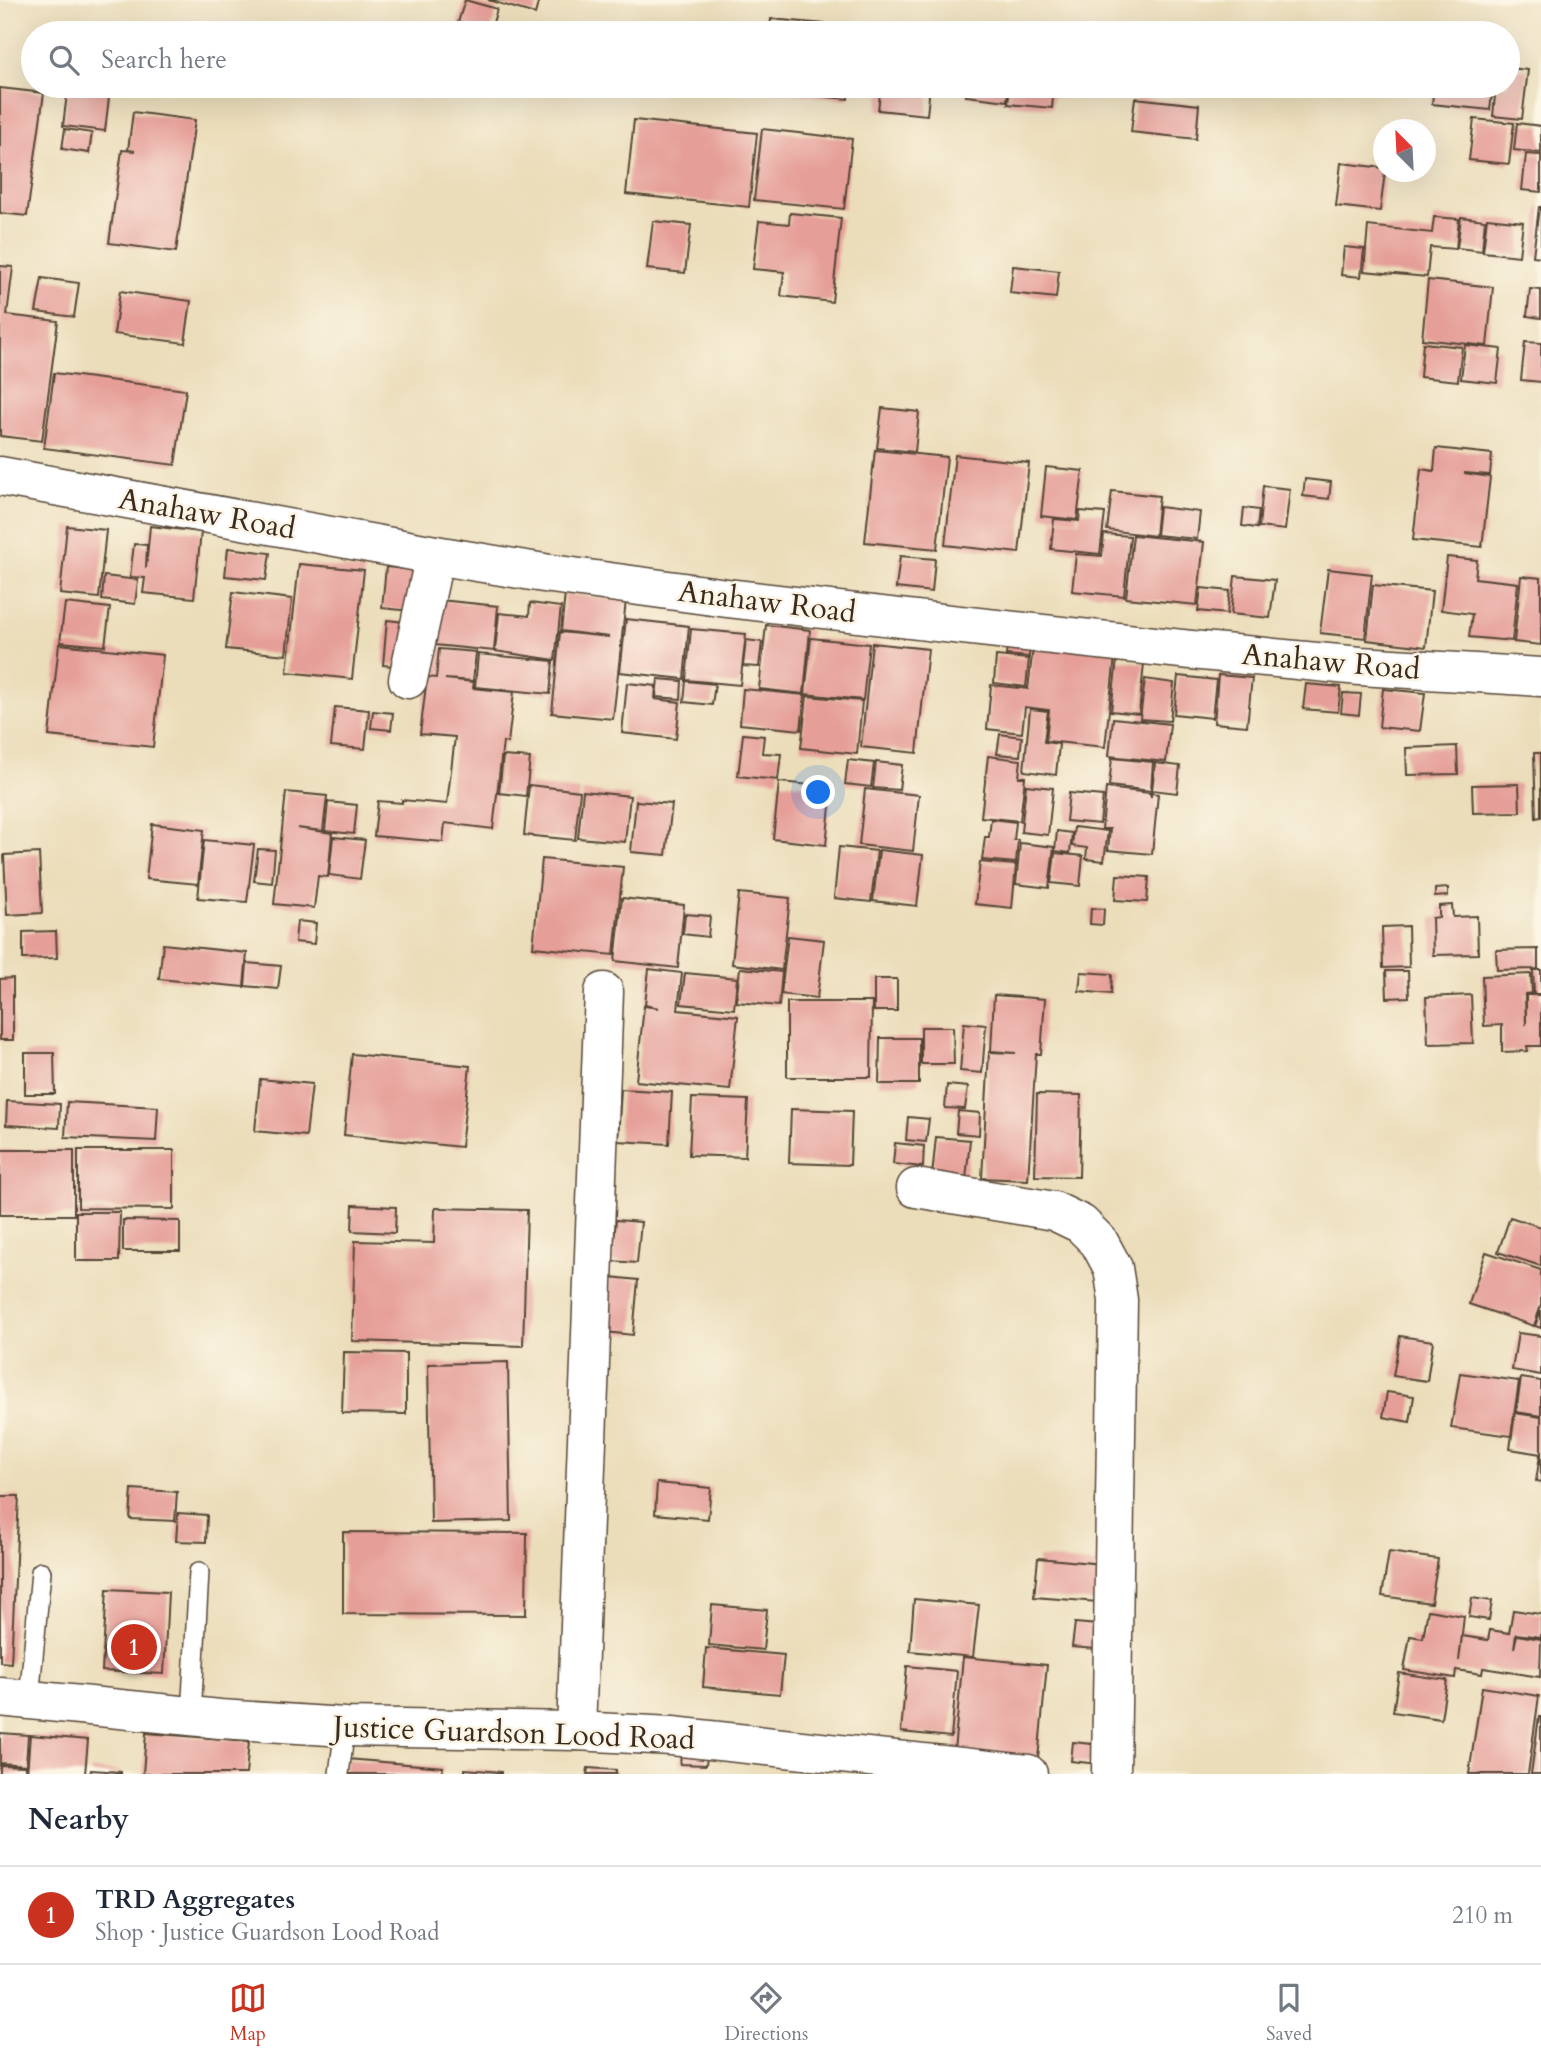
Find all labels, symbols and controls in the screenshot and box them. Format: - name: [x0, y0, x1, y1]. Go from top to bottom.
- search box: [21, 21, 1520, 98]
- icon: search: [45, 41, 83, 79]
- text: Search here: [101, 42, 227, 77]
- north arrow: [1373, 119, 1436, 182]
- street label: Anahaw Road: [115, 478, 299, 550]
- street label: Anahaw Road: [676, 571, 858, 633]
- street label: Anahaw Road: [1240, 634, 1422, 690]
- your location: [801, 775, 835, 809]
- pin: 1: [111, 1621, 157, 1673]
- street label: Justice Guardson Lood Road: [328, 1706, 696, 1760]
- text: Nearby: [28, 1799, 129, 1840]
- text: TRD Aggregates: [95, 1882, 295, 1917]
- text: 1: [45, 1900, 57, 1931]
- text: 210 m: [1452, 1900, 1513, 1931]
- text: Shop · Justice Guardson Lood Road: [95, 1917, 439, 1948]
- tab: Map: [229, 1979, 267, 2047]
- tab: Directions: [725, 1979, 808, 2047]
- tab: Saved: [1266, 1979, 1312, 2047]

